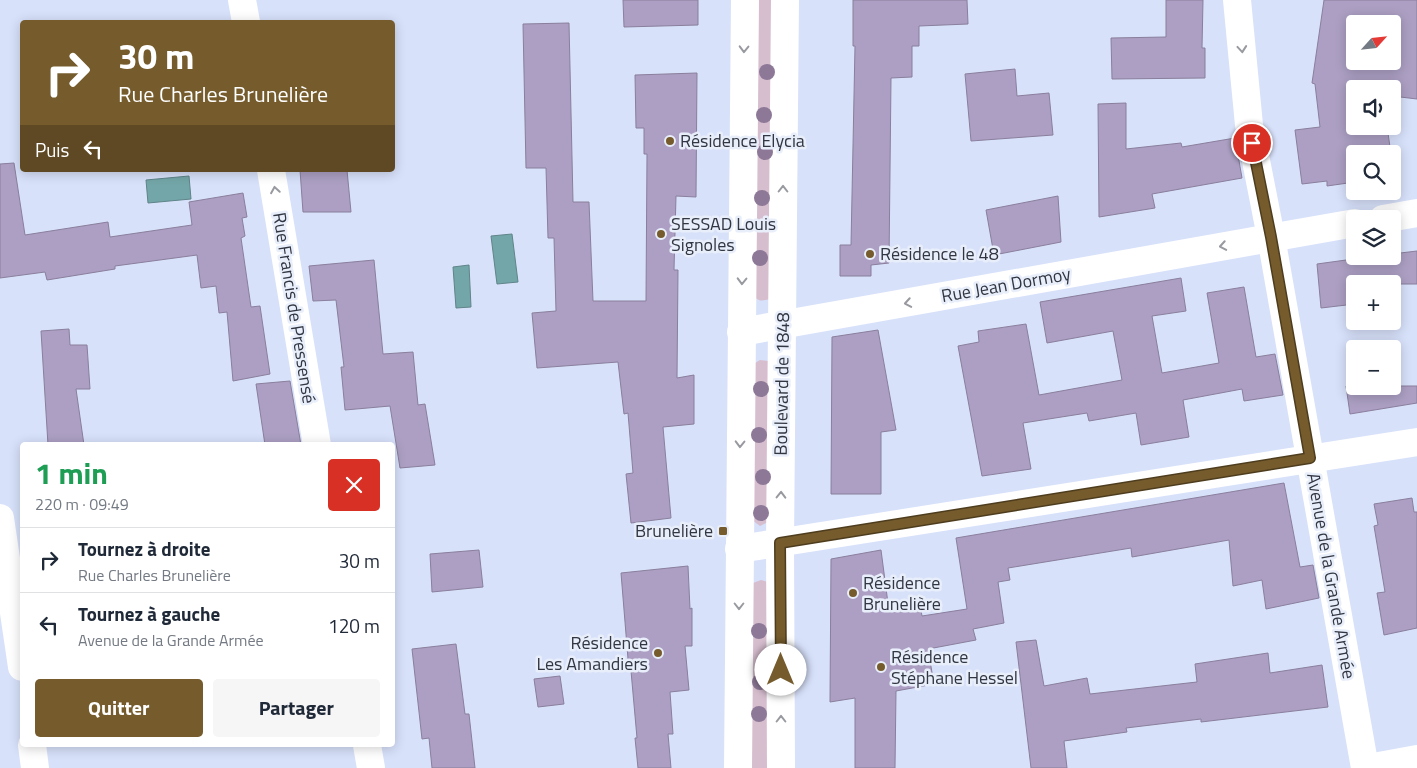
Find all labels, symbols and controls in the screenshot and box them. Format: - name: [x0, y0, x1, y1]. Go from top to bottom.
- north arrow: [1346, 15, 1401, 70]
- map controls: [1346, 15, 1401, 395]
- text: 30 m: [118, 29, 194, 83]
- icon: right: [35, 40, 100, 105]
- one-way arrow: [739, 45, 749, 53]
- one-way arrow: [1236, 45, 1247, 53]
- text: Rue Charles Brunelière: [118, 77, 328, 111]
- button: sound: [1346, 80, 1401, 135]
- pin: [1231, 122, 1273, 164]
- place label: Résidence Elycia: [680, 127, 805, 154]
- icon: arrive: [1238, 129, 1266, 157]
- text: Puis: [35, 135, 69, 164]
- icon: left: [79, 135, 107, 163]
- marker: Résidence Elycia: [664, 135, 676, 147]
- button: search: [1346, 145, 1401, 200]
- one-way arrow: [270, 185, 280, 194]
- one-way arrow: [778, 185, 789, 193]
- street label: Rue Francis de Pressensé: [266, 210, 323, 405]
- place label: SESSAD Louis Signoles: [671, 210, 776, 258]
- button: layers: [1346, 210, 1401, 265]
- marker: SESSAD Louis Signoles: [655, 228, 667, 240]
- place label: Résidence le 48: [880, 240, 999, 267]
- one-way arrow: [1219, 240, 1228, 250]
- marker: Résidence le 48: [864, 248, 876, 260]
- street label: Rue Jean Dormoy: [939, 260, 1073, 309]
- button: +: [1346, 275, 1401, 330]
- one-way arrow: [737, 278, 747, 285]
- one-way arrow: [904, 297, 913, 307]
- street label: Boulevard de 1848: [767, 312, 796, 456]
- button: −: [1346, 340, 1401, 395]
- one-way arrow: [735, 440, 745, 448]
- text: 1 min: [35, 450, 108, 496]
- button: close: [328, 459, 380, 511]
- street label: Avenue de la Grande Armée: [1300, 471, 1363, 681]
- one-way arrow: [776, 490, 786, 498]
- text: 220 m · 09:49: [35, 492, 129, 516]
- place label: Brunelière: [635, 517, 713, 544]
- marker: Brunelière: [717, 525, 729, 537]
- text: Tournez à droite: [78, 534, 210, 563]
- icon: right: [35, 546, 63, 574]
- text: 30 m: [339, 546, 380, 575]
- text: Rue Charles Brunelière: [78, 563, 231, 587]
- place label: Résidence Brunelière: [863, 569, 941, 617]
- marker: Résidence Brunelière: [847, 587, 859, 599]
- text: Tournez à gauche: [78, 599, 220, 628]
- one-way arrow: [734, 602, 744, 610]
- icon: left: [35, 611, 63, 639]
- text: 120 m: [328, 611, 380, 640]
- text: Avenue de la Grande Armée: [78, 628, 264, 652]
- place label: Résidence Les Amandiers: [536, 629, 648, 677]
- position arrow: [754, 643, 806, 695]
- place label: Résidence Stéphane Hessel: [891, 643, 1018, 691]
- marker: Résidence Les Amandiers: [652, 647, 664, 659]
- marker: Résidence Stéphane Hessel: [875, 661, 887, 673]
- button: Quitter: [35, 679, 203, 737]
- button: Partager: [213, 679, 380, 737]
- one-way arrow: [776, 715, 786, 723]

